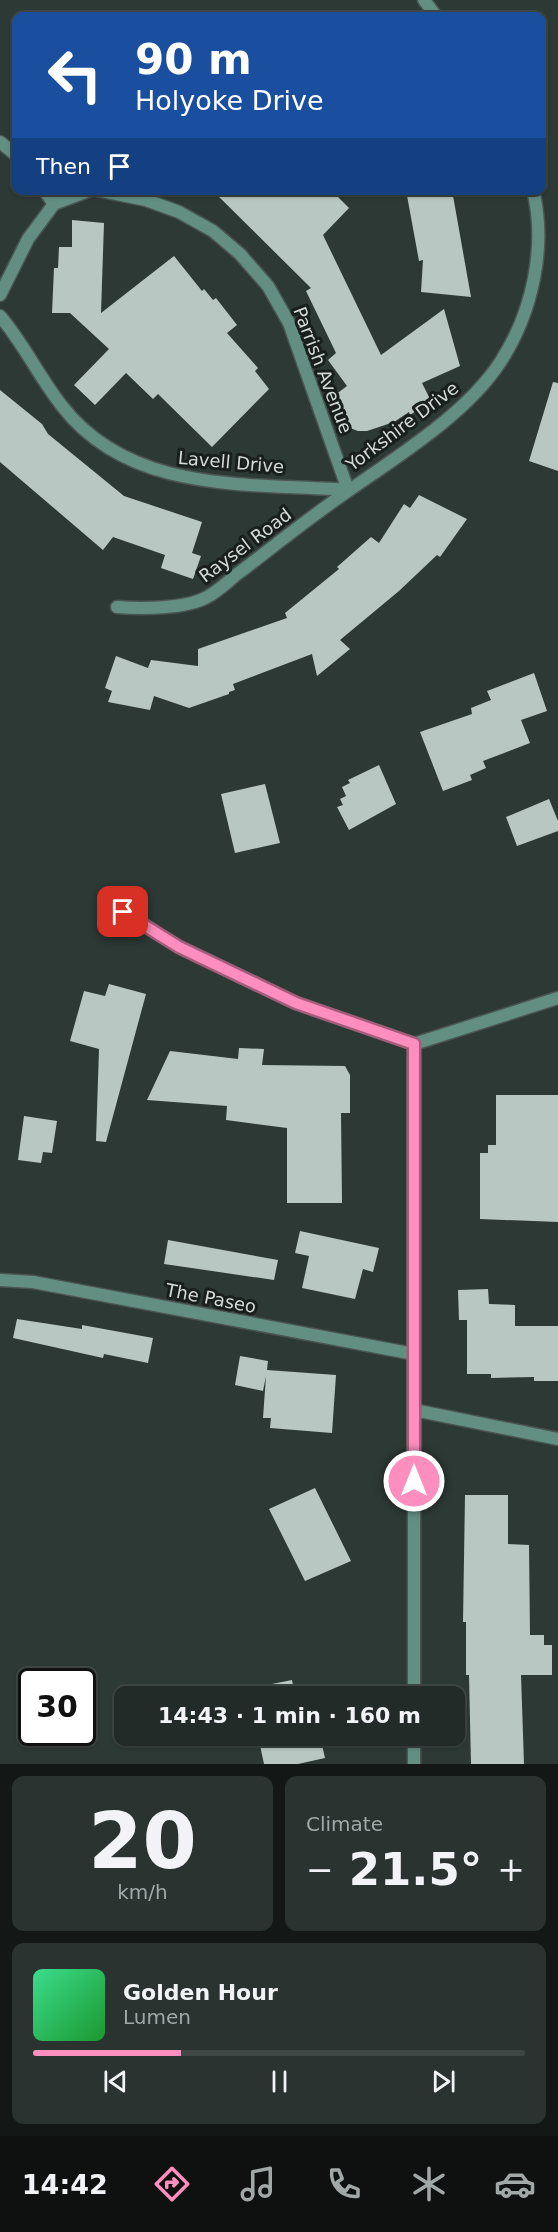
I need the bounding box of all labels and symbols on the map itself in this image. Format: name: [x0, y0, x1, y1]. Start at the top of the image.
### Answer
street label: Parrish Avenue: [289, 304, 357, 436]
street label: Yorkshire Drive: [341, 377, 462, 476]
street label: Lavell Drive: [177, 447, 285, 477]
street label: Raysel Road: [195, 503, 295, 587]
pin: [97, 886, 148, 937]
street label: The Paseo: [163, 1279, 258, 1317]
position arrow: [382, 1449, 446, 1513]
speed limit sign: 30: [18, 1668, 96, 1746]

